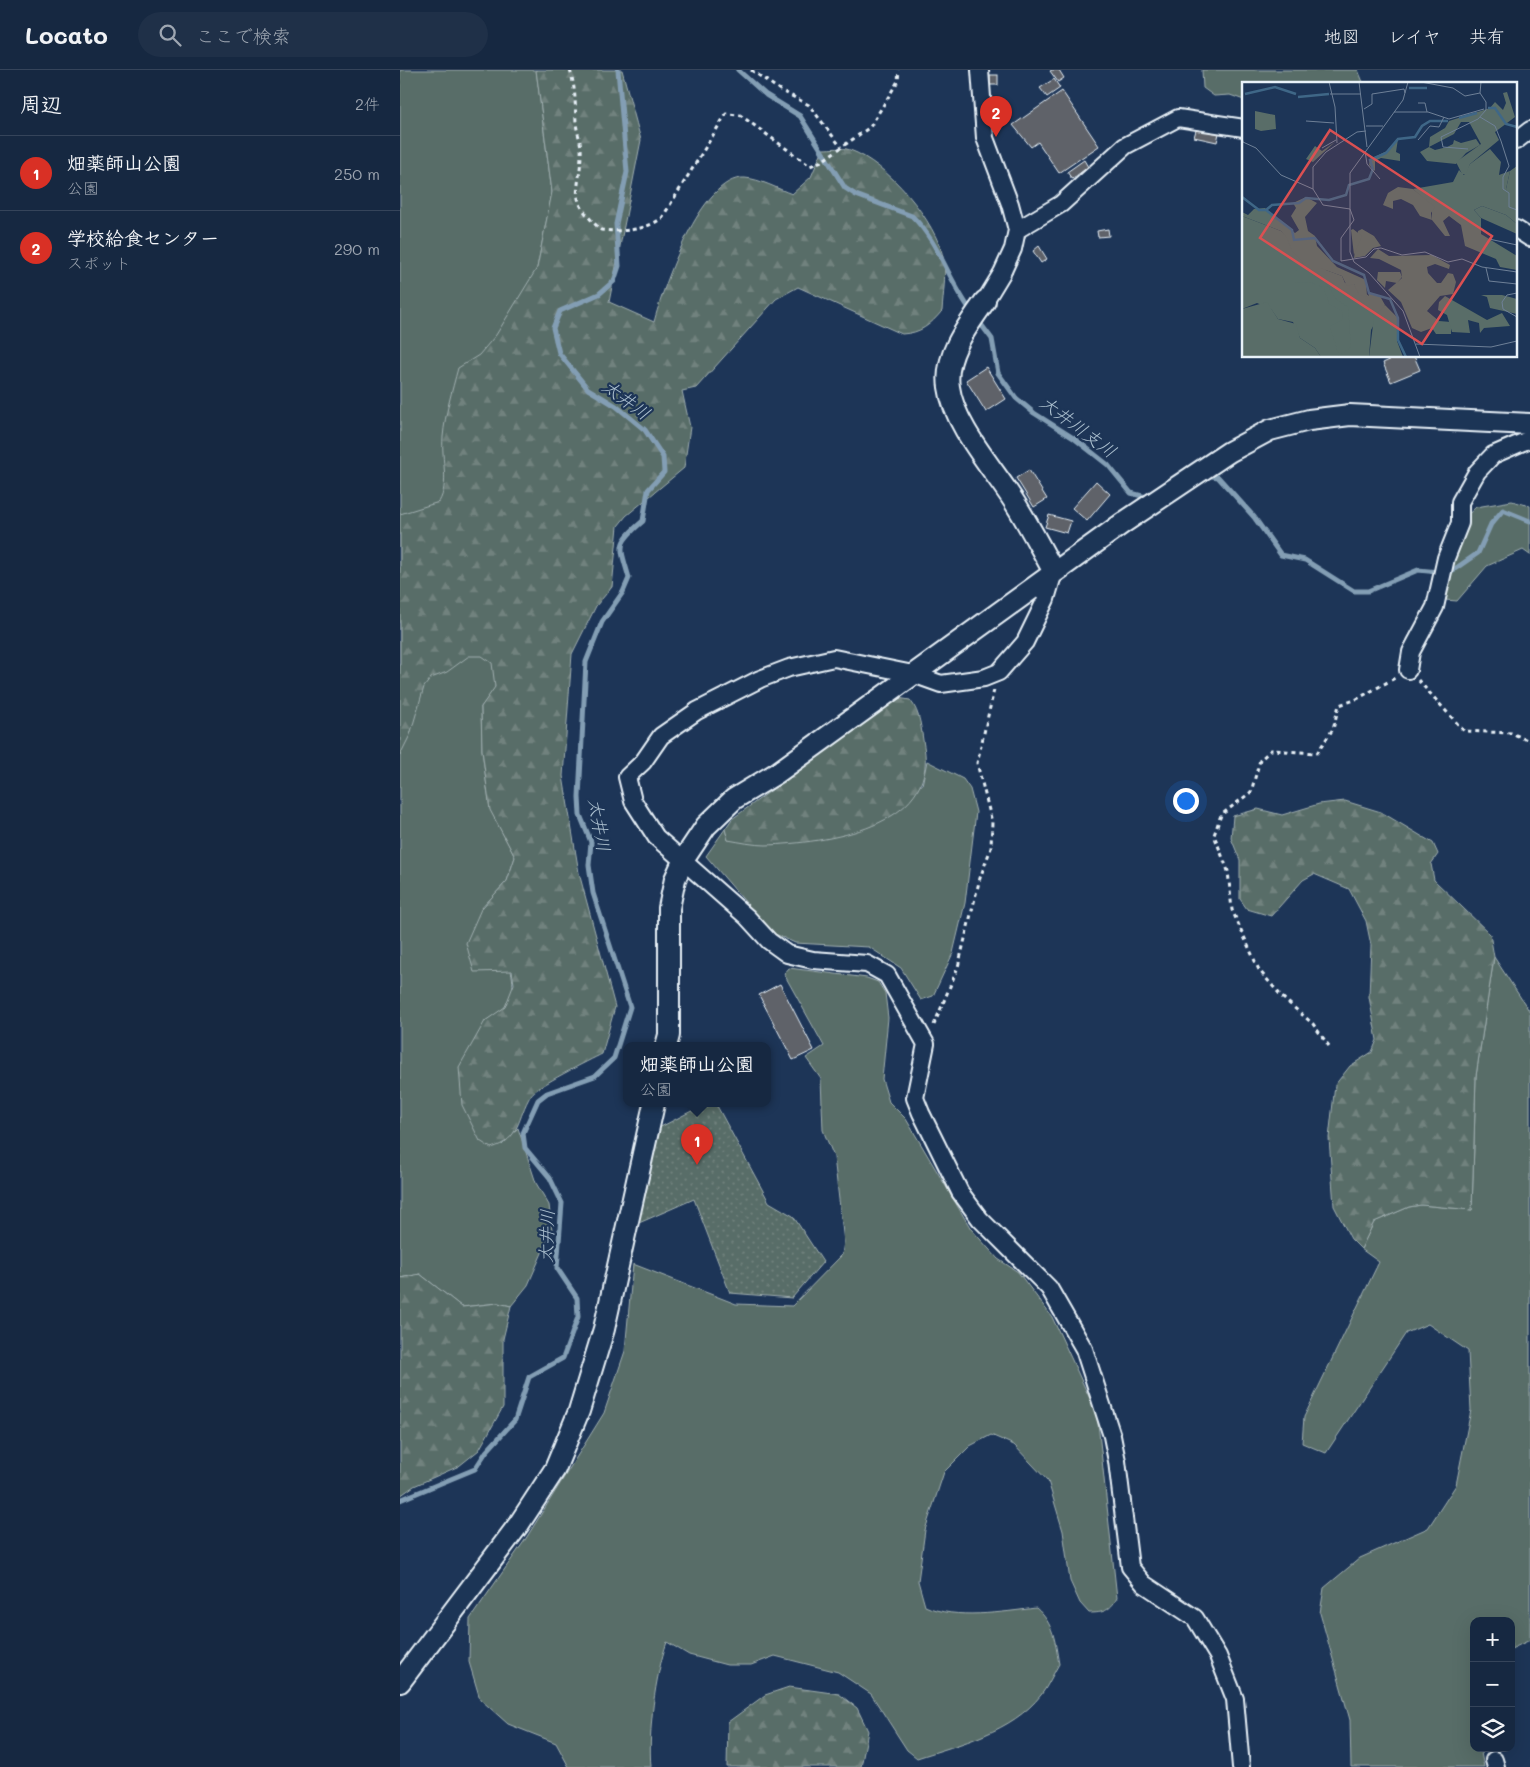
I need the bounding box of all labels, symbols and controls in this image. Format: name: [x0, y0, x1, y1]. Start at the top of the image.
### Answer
search box: [138, 12, 488, 57]
text: Locato: [25, 19, 108, 50]
icon: search: [156, 21, 184, 49]
text: ここで検索: [196, 23, 291, 48]
text: 地図: [1324, 24, 1360, 48]
text: レイヤ: [1388, 24, 1441, 48]
text: 共有: [1469, 24, 1505, 48]
inset map: [1242, 82, 1518, 358]
text: 周辺: [20, 90, 62, 117]
text: 2件: [355, 93, 380, 114]
pin: 2: [980, 96, 1012, 137]
text: 畑薬師山公園: [67, 150, 181, 175]
text: 1: [32, 163, 40, 184]
text: 250 m: [334, 163, 380, 184]
text: 公園: [67, 177, 99, 198]
text: 学校給食センター: [67, 225, 219, 250]
text: 2: [32, 238, 40, 259]
text: 290 m: [334, 238, 380, 259]
text: スポット: [67, 252, 131, 273]
water label: 太井川: [598, 374, 655, 425]
water label: 大井川支川: [1035, 390, 1122, 463]
your location: [1173, 788, 1199, 814]
water label: 太井川: [583, 796, 616, 853]
popup: [623, 1042, 771, 1107]
text: 畑薬師山公園: [640, 1051, 754, 1076]
text: 公園: [640, 1078, 672, 1099]
pin: 1: [681, 1124, 713, 1165]
water label: 太井川: [533, 1209, 559, 1263]
map controls: [1470, 1617, 1515, 1752]
button: +: [1470, 1617, 1515, 1662]
button: −: [1470, 1662, 1515, 1707]
button: layers: [1470, 1707, 1515, 1752]

